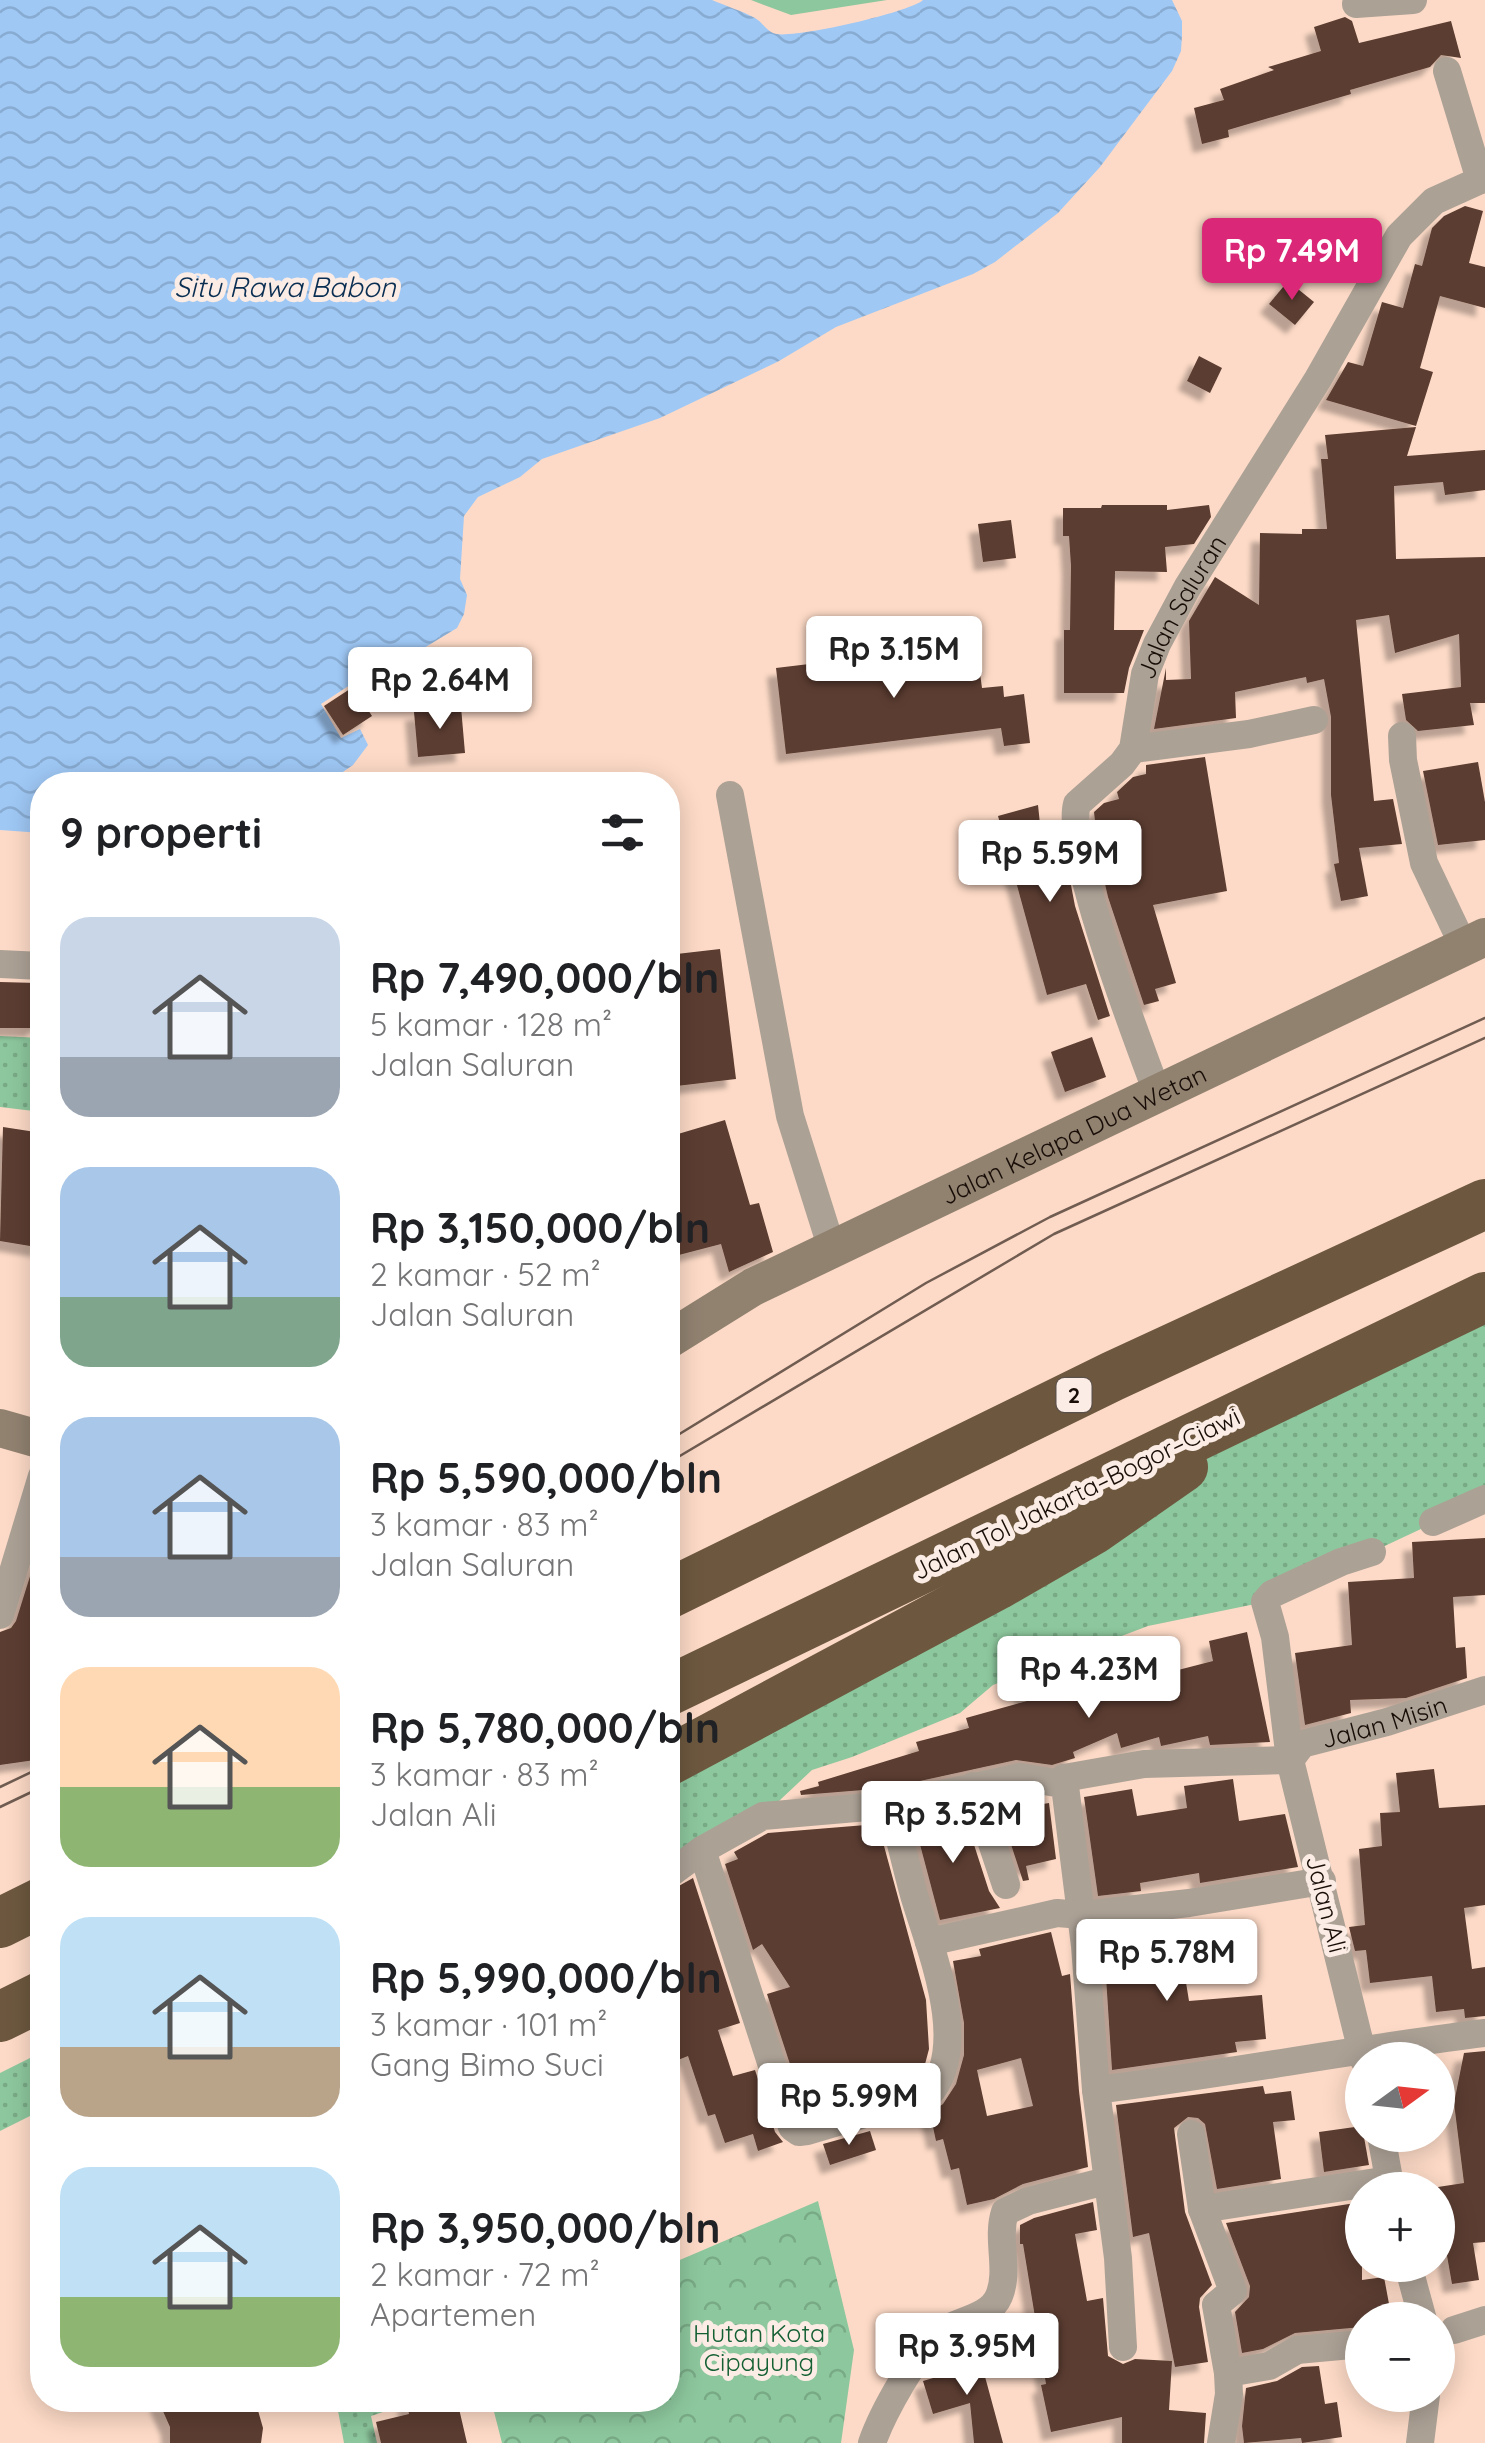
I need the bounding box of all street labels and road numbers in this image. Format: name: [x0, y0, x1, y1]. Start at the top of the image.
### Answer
street label: Jalan Saluran: [1129, 529, 1232, 683]
street label: Jalan Kelapa Dua Wetan: [935, 1057, 1211, 1211]
road number: 2: [1056, 1378, 1092, 1412]
street label: Jalan Tol Jakarta–Bogor–Ciawi: [907, 1400, 1245, 1586]
street label: Jalan Misin: [1318, 1688, 1451, 1754]
street label: Jalan Ali: [1300, 1852, 1354, 1956]

